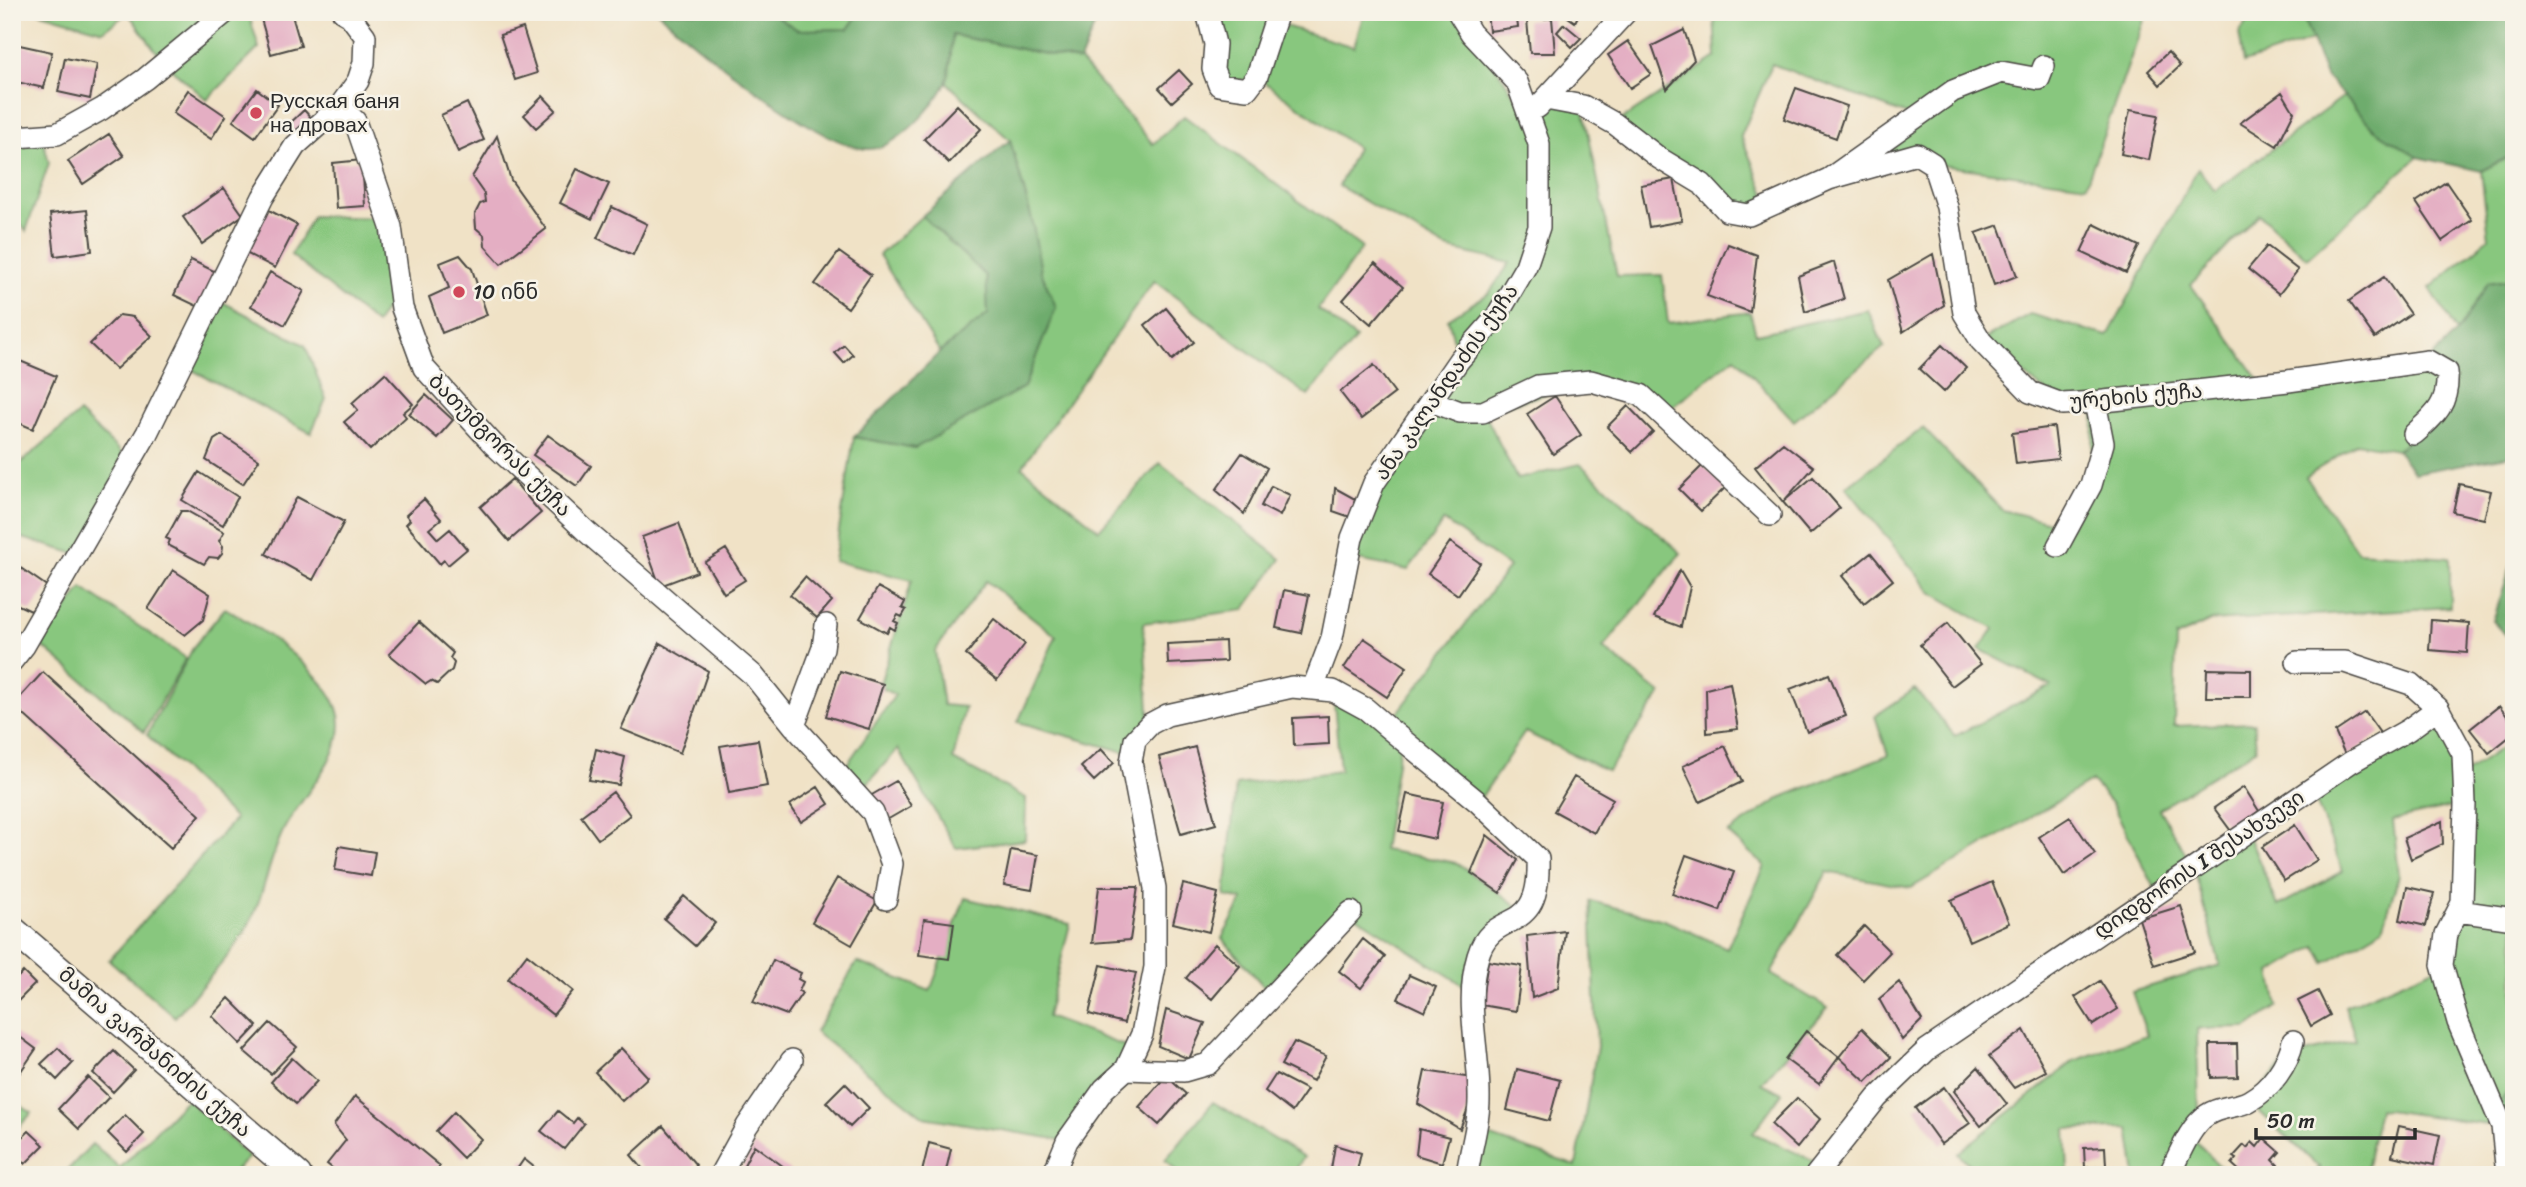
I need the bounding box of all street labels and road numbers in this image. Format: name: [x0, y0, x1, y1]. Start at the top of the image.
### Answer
street label: ანა კალანდაძის ქუჩა: [1363, 275, 1529, 489]
street label: ბათუმგორას ქუჩა: [419, 364, 581, 526]
street label: ურეხის ქუჩა: [2068, 371, 2204, 421]
street label: დიდგორის I შესახვევი: [2085, 779, 2313, 949]
street label: მამია ვარშანიძის ქუჩა: [49, 957, 261, 1147]

